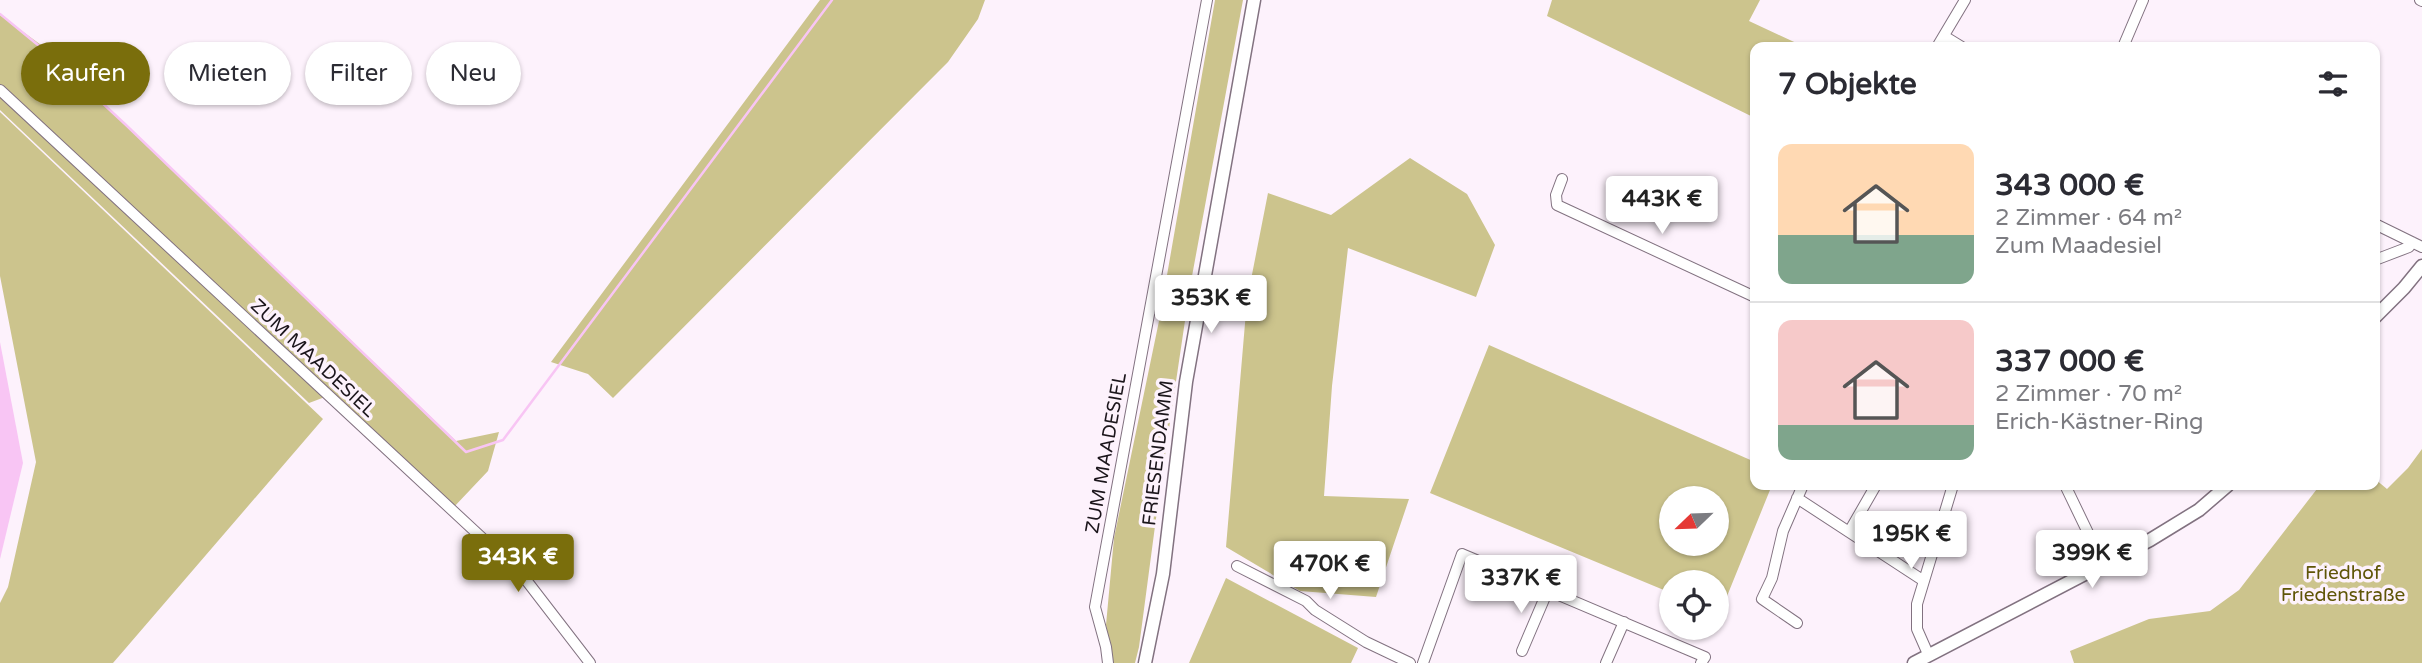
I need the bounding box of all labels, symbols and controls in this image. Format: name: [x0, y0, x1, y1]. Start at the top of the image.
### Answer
chip: Kaufen: [21, 42, 150, 105]
chip: Mieten: [164, 42, 291, 105]
chip: Filter: [305, 42, 412, 105]
chip: Neu: [426, 42, 521, 105]
icon: filters: [2314, 65, 2352, 103]
text: 7 Objekte: [1778, 66, 1917, 103]
text: 343 000 €: [1995, 167, 2144, 204]
icon: home: [1834, 172, 1918, 256]
pin: 443K €: [1605, 176, 1719, 236]
text: 443K €: [1622, 185, 1702, 213]
text: 2 Zimmer · 64 m²: [1995, 204, 2182, 232]
text: Zum Maadesiel: [1995, 232, 2162, 260]
pin: 353K €: [1154, 276, 1268, 335]
text: 353K €: [1171, 284, 1251, 312]
street label: ZUM MAADESIEL: [246, 294, 380, 422]
text: 337 000 €: [1995, 343, 2144, 380]
icon: home: [1834, 348, 1918, 432]
street label: ZUM MAADESIEL: [1081, 371, 1131, 535]
street label: FRIESENDAMM: [1138, 379, 1178, 527]
text: 2 Zimmer · 70 m²: [1995, 380, 2182, 408]
text: Erich-Kästner-Ring: [1995, 408, 2204, 436]
north arrow: [1659, 486, 1729, 556]
map controls: [1659, 486, 1729, 640]
pin: 195K €: [1854, 512, 1968, 571]
text: 195K €: [1871, 520, 1951, 548]
pin: 399K €: [2035, 530, 2149, 590]
pin: 343K €: [461, 534, 575, 594]
text: 399K €: [2052, 539, 2132, 567]
pin: 470K €: [1273, 542, 1387, 601]
text: 343K €: [478, 543, 558, 571]
text: 470K €: [1290, 550, 1370, 578]
pin: 337K €: [1464, 556, 1578, 615]
park label: Friedhof Friedenstraße: [2281, 562, 2405, 606]
text: 337K €: [1481, 564, 1561, 592]
button: locate: [1659, 570, 1729, 640]

